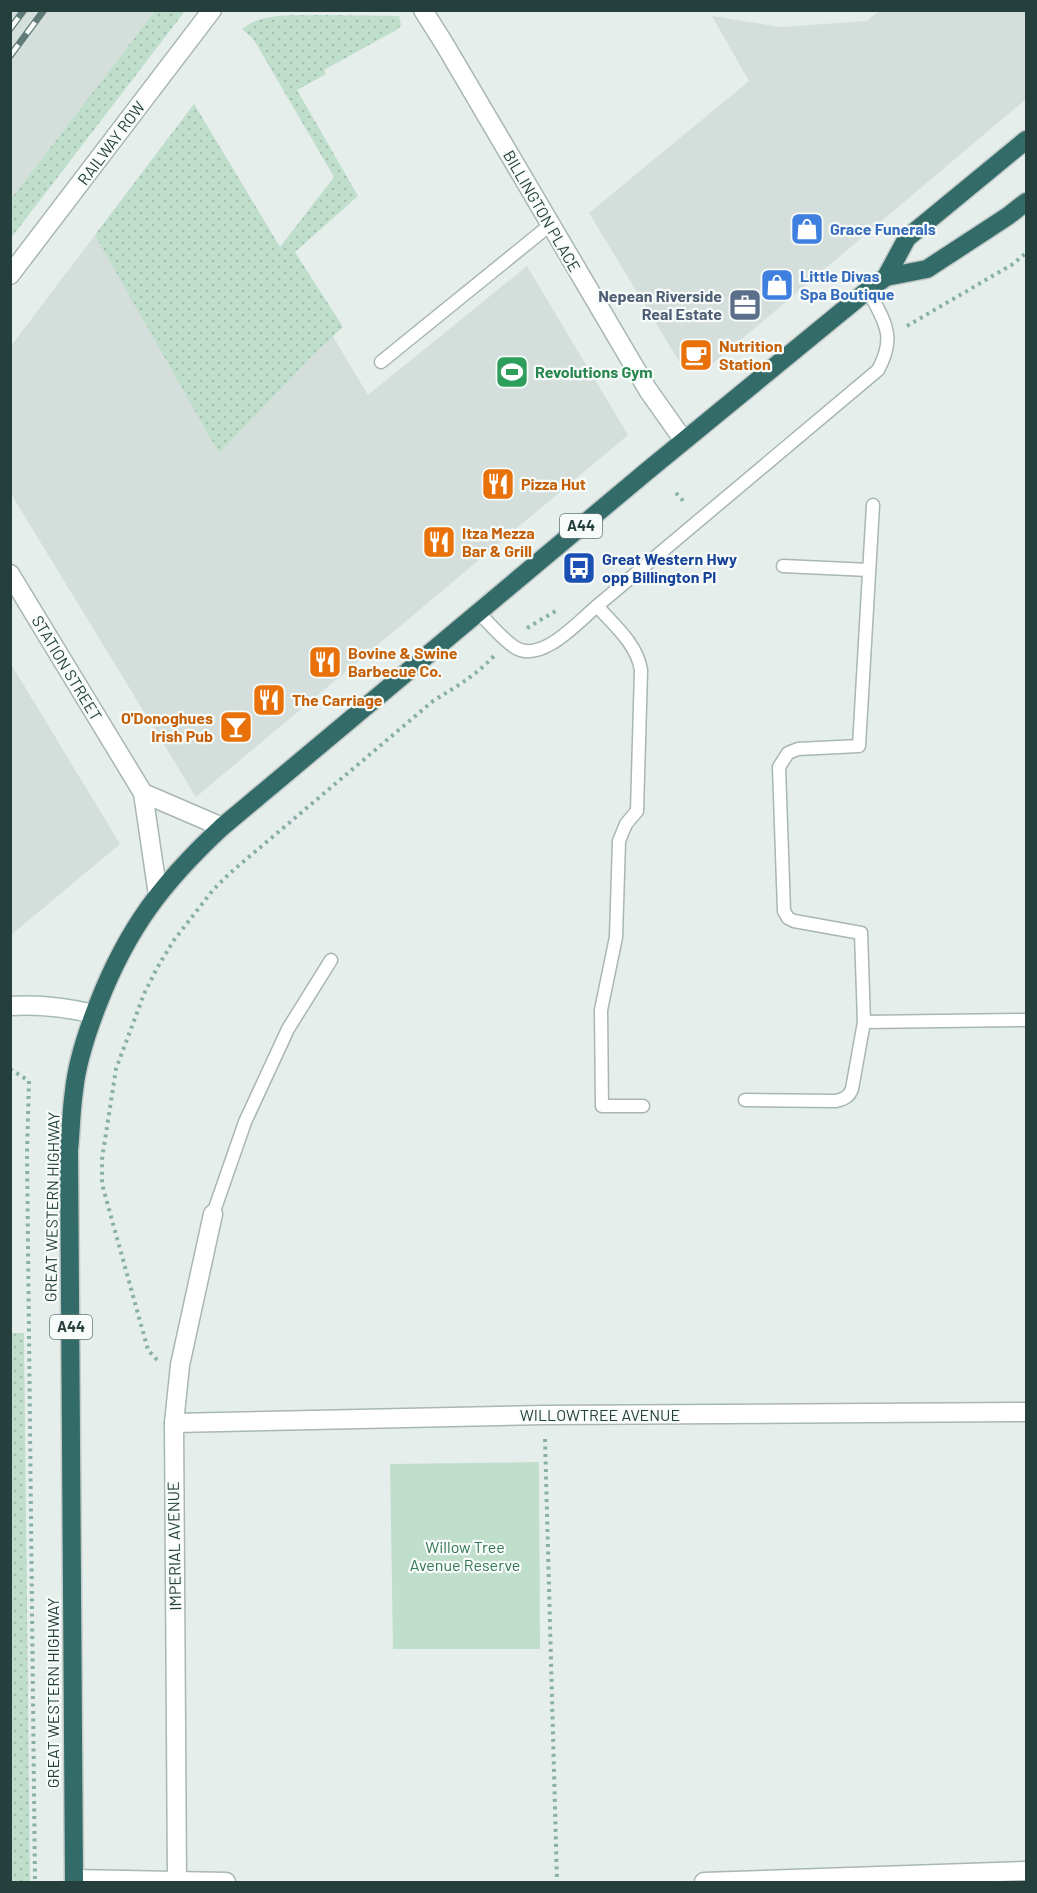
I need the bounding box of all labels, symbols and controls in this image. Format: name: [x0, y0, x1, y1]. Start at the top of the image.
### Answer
street label: RAILWAY ROW: [73, 97, 148, 188]
street label: BILLINGTON PLACE: [500, 146, 585, 275]
shop icon: Grace Funerals: [789, 211, 825, 247]
place label: Grace Funerals: [830, 219, 936, 238]
place label: Little Divas Spa Boutique: [800, 266, 895, 303]
shop icon: Little Divas Spa Boutique: [759, 267, 795, 303]
place label: Nepean Riverside Real Estate: [598, 286, 722, 323]
office icon: Nepean Riverside Real Estate: [727, 287, 763, 323]
place label: Nutrition Station: [719, 336, 782, 373]
cafe icon: Nutrition Station: [678, 337, 714, 373]
sports icon: Revolutions Gym: [494, 354, 530, 390]
place label: Revolutions Gym: [535, 362, 653, 381]
restaurant icon: Pizza Hut: [480, 466, 516, 502]
place label: Pizza Hut: [521, 474, 586, 493]
road number: A44: [560, 514, 602, 538]
place label: Itza Mezza Bar & Grill: [462, 523, 535, 560]
restaurant icon: Itza Mezza Bar & Grill: [421, 524, 457, 560]
place label: Great Western Hwy opp Billington Pl: [602, 549, 737, 586]
bus stop icon: Great Western Hwy opp Billington Pl: [561, 550, 597, 586]
street label: STATION STREET: [29, 612, 106, 724]
place label: Bovine & Swine Barbecue Co.: [348, 643, 458, 680]
restaurant icon: Bovine & Swine Barbecue Co.: [307, 644, 343, 680]
restaurant icon: The Carriage: [251, 682, 287, 718]
place label: The Carriage: [292, 690, 383, 709]
place label: O'Donoghues Irish Pub: [121, 708, 213, 745]
bar icon: O'Donoghues Irish Pub: [218, 709, 254, 745]
street label: GREAT WESTERN HIGHWAY: [40, 1112, 63, 1302]
road number: A44: [50, 1315, 92, 1339]
street label: WILLOWTREE AVENUE: [520, 1405, 680, 1424]
street label: IMPERIAL AVENUE: [163, 1481, 184, 1611]
park label: Willow Tree Avenue Reserve: [410, 1537, 520, 1574]
street label: GREAT WESTERN HIGHWAY: [43, 1598, 62, 1788]

